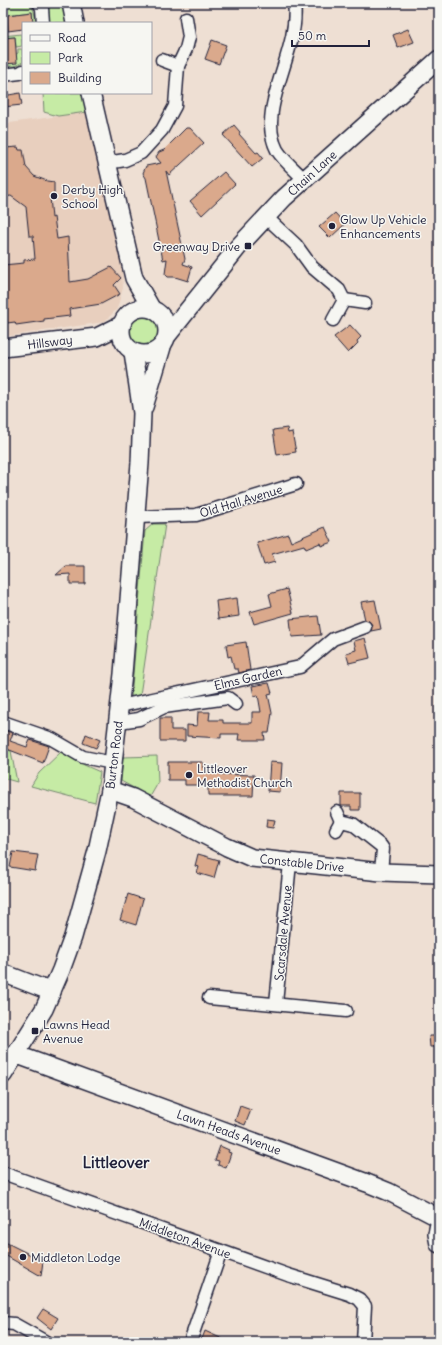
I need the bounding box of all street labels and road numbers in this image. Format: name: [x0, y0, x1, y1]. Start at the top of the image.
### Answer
street label: Chain Lane: [284, 147, 340, 199]
street label: Hillsway: [27, 332, 73, 352]
street label: Old Hall Avenue: [198, 481, 284, 521]
street label: Elms Garden: [213, 663, 283, 693]
street label: Burton Road: [102, 720, 126, 790]
street label: Constable Drive: [259, 851, 345, 875]
street label: Scarsdale Avenue: [271, 885, 295, 981]
street label: Lawn Heads Avenue: [175, 1106, 283, 1158]
street label: Middleton Avenue: [137, 1214, 233, 1262]

